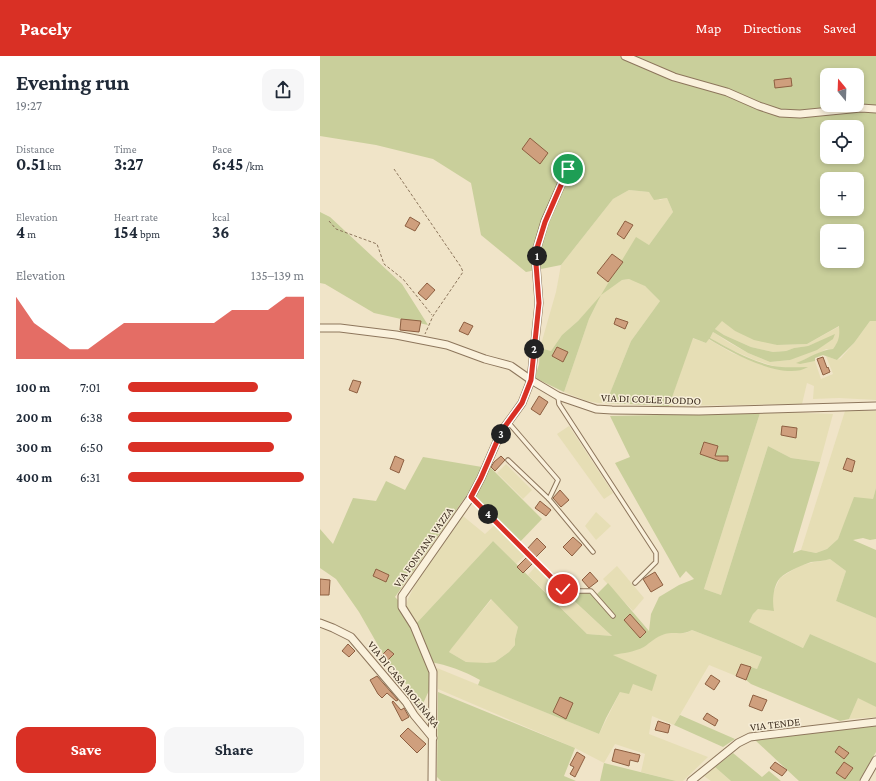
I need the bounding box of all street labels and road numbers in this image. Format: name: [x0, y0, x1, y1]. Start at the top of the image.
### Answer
street label: VIA DI COLLE DODDO: [601, 391, 701, 407]
street label: VIA FONTANA VAZZA: [391, 504, 456, 589]
street label: VIA DI CASA MOLINARA: [366, 638, 443, 730]
street label: VIA TENDE: [749, 715, 801, 733]

